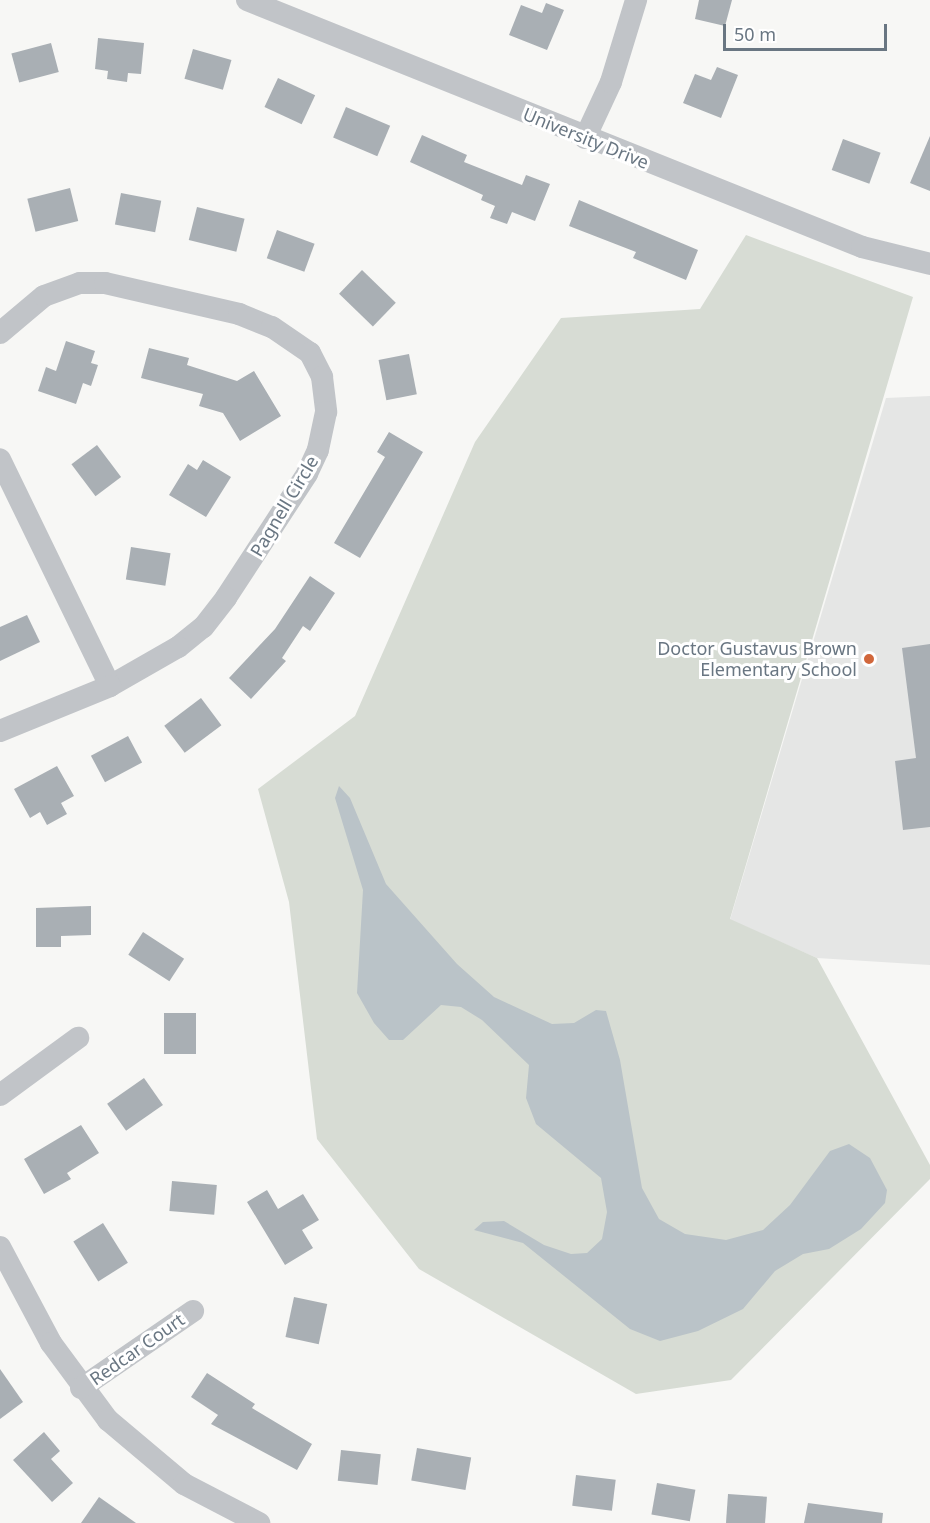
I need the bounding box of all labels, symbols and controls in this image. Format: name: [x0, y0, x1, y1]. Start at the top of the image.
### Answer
scale bar: [726, 12, 890, 50]
text: 50 m: [734, 22, 776, 46]
street label: University Drive: [520, 103, 652, 173]
street label: Pagnell Circle: [245, 452, 323, 560]
place label: Doctor Gustavus Brown Elementary School: [657, 638, 857, 680]
marker: Doctor Gustavus Brown Elementary School: [862, 652, 876, 666]
street label: Redcar Court: [86, 1308, 188, 1390]

